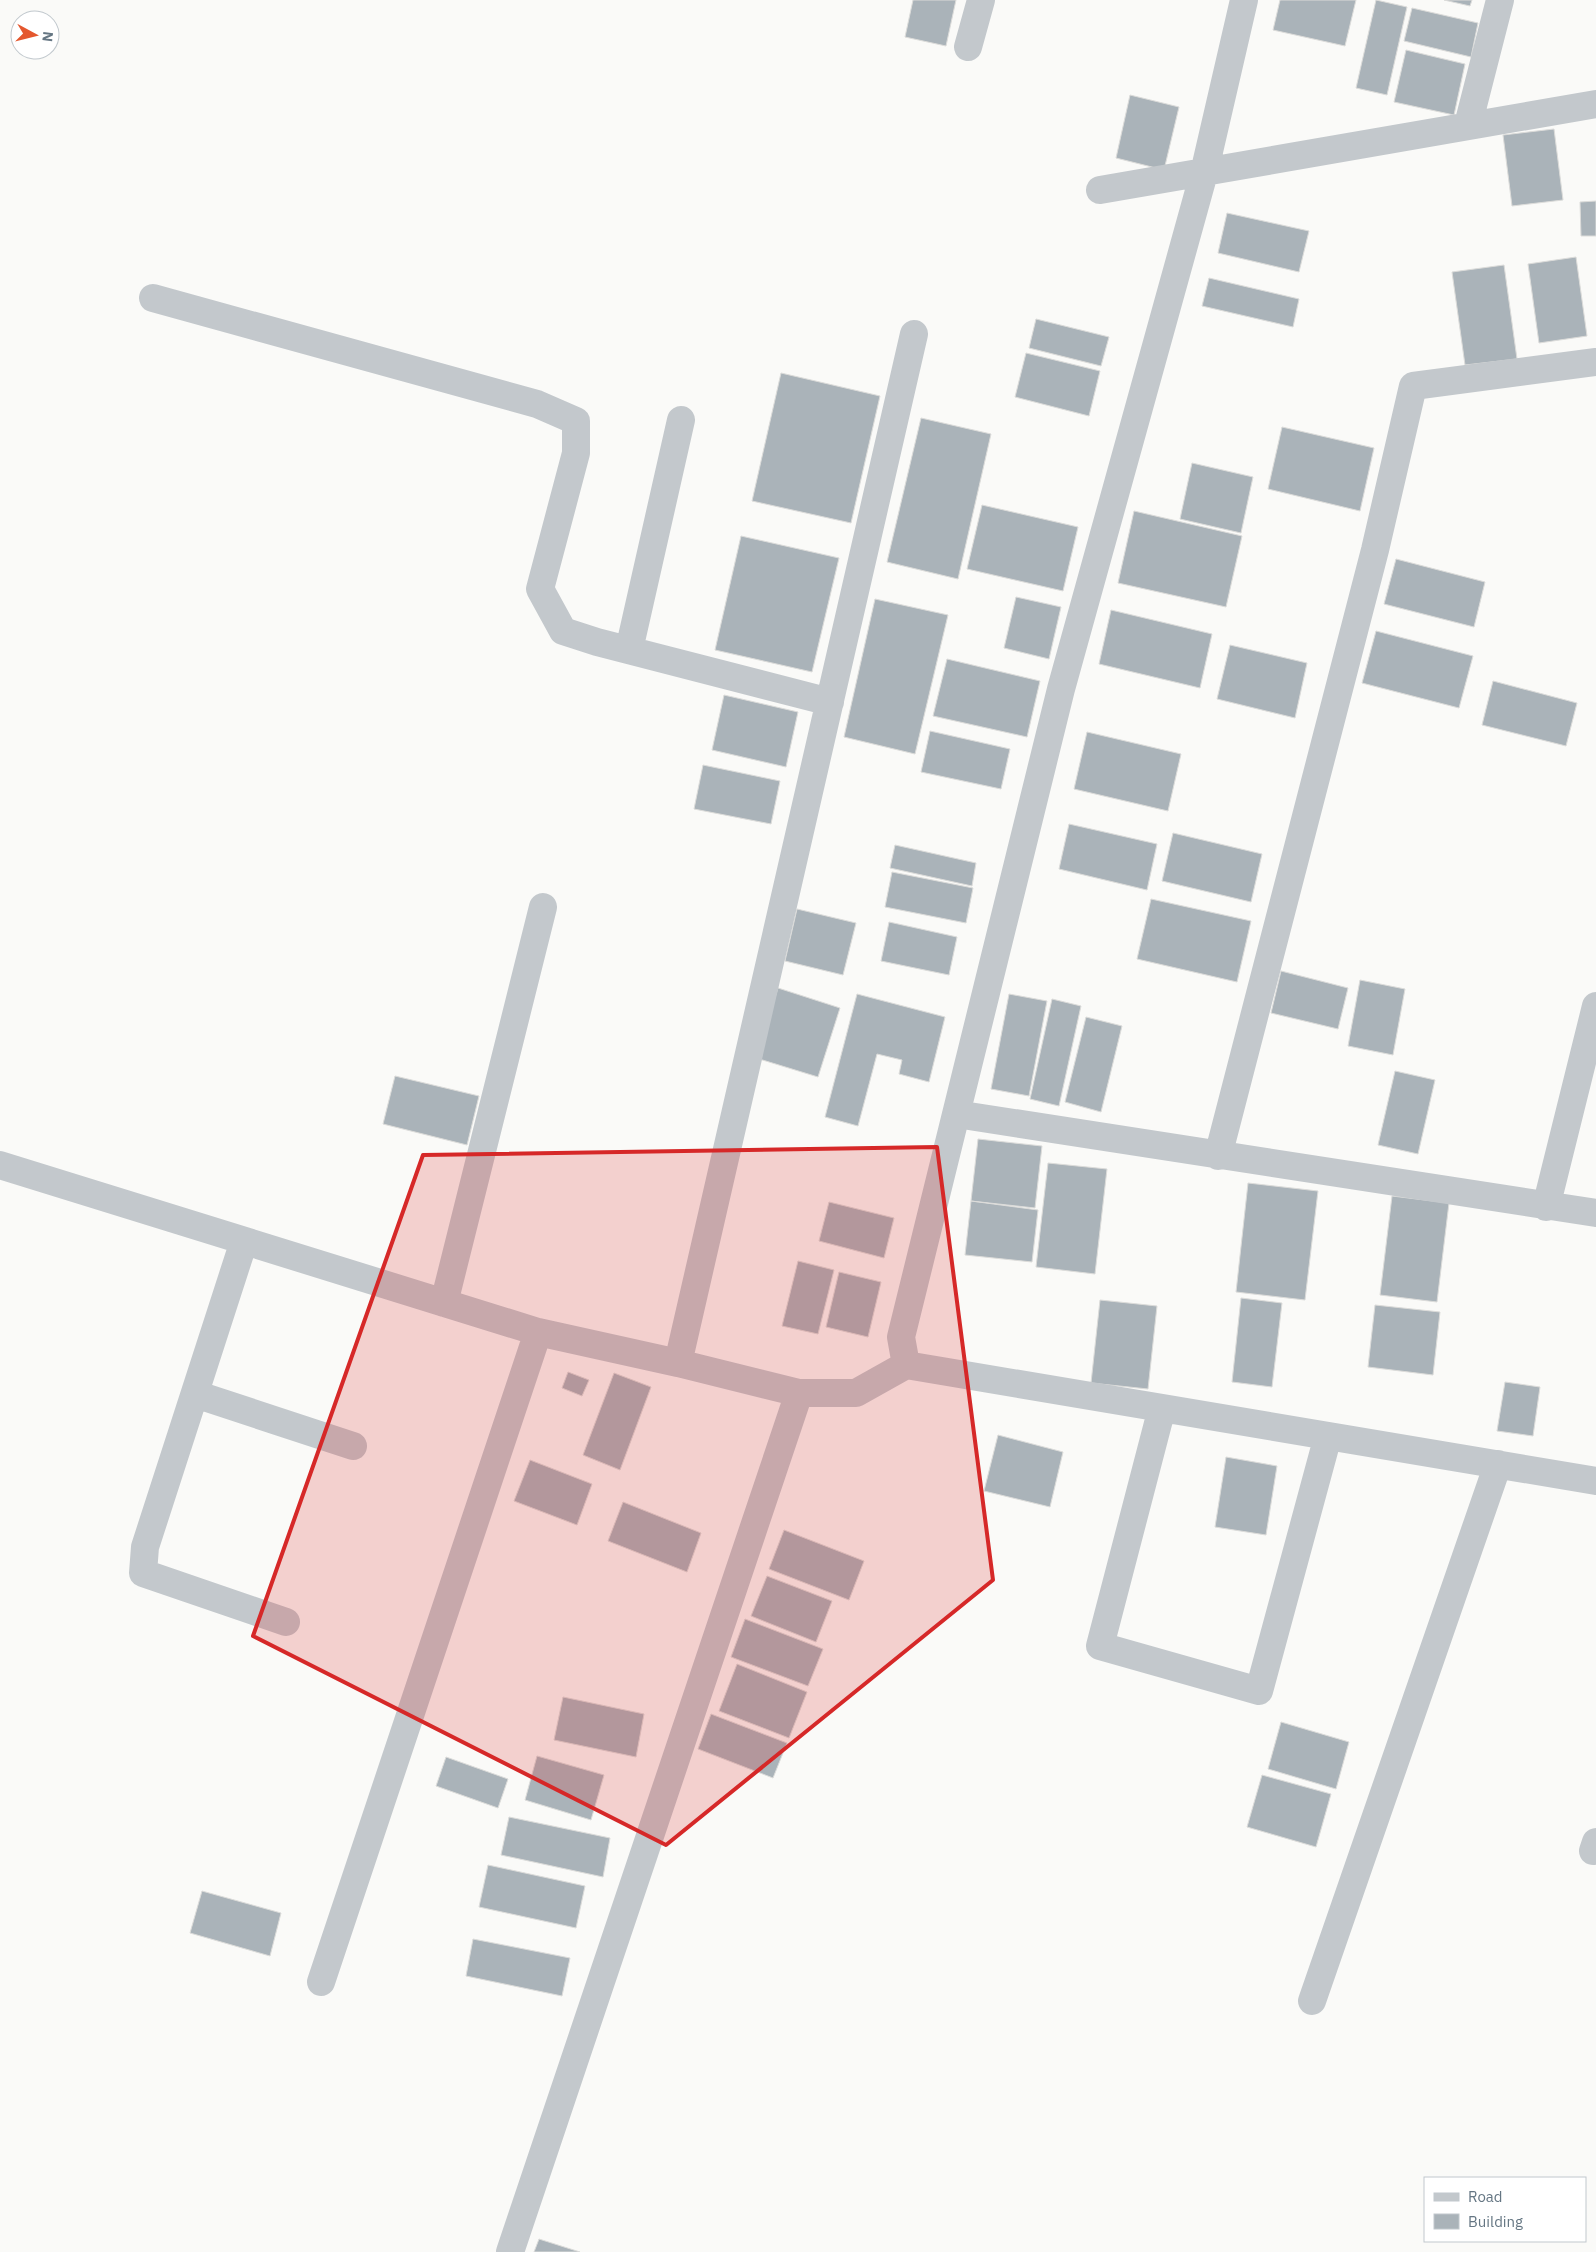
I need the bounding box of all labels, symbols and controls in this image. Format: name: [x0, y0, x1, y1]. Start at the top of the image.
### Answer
north arrow: [10, 10, 60, 60]
text: N: [38, 30, 57, 43]
legend: [1424, 2177, 1586, 2242]
text: Road: [1468, 2187, 1503, 2206]
text: Building: [1468, 2212, 1523, 2231]

